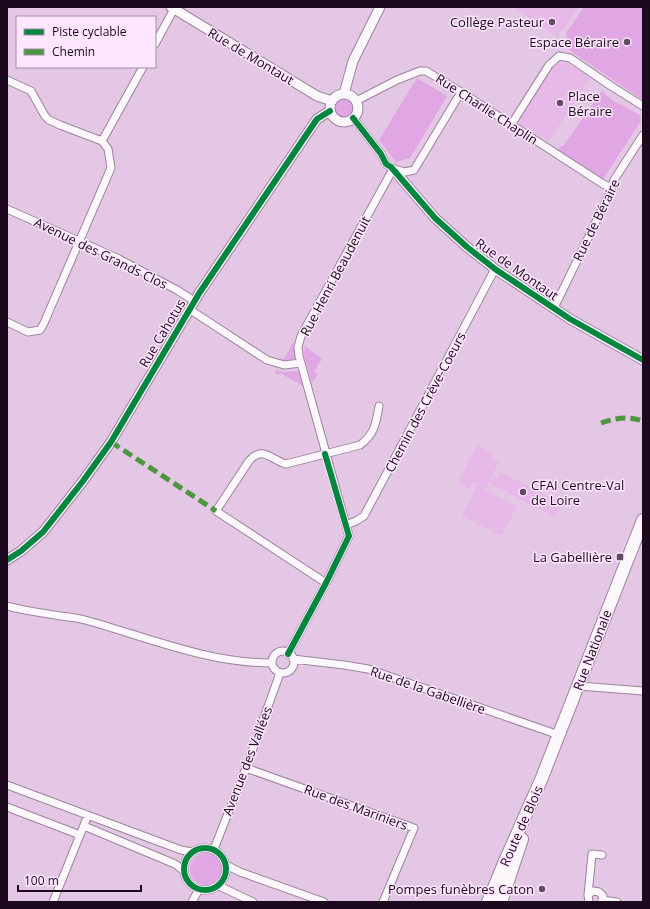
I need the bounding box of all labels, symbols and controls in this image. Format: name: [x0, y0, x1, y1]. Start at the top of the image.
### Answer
place label: Collège Pasteur: [450, 13, 545, 31]
legend: [16, 16, 156, 68]
marker: Collège Pasteur: [547, 17, 557, 27]
text: Piste cyclable: [52, 23, 127, 40]
street label: Rue de Montaut: [205, 23, 298, 89]
place label: Espace Béraire: [529, 33, 619, 51]
marker: Espace Béraire: [622, 37, 632, 47]
text: Chemin: [52, 43, 95, 60]
street label: Rue Charlie Chaplin: [432, 69, 542, 149]
place label: Place Béraire: [568, 87, 612, 120]
marker: Place Béraire: [555, 98, 565, 108]
street label: Rue de Béraire: [568, 176, 624, 264]
street label: Avenue des Grands Clos: [31, 213, 171, 293]
street label: Rue Henri Beaudenuit: [296, 213, 374, 339]
street label: Rue de Montaut: [472, 234, 562, 304]
street label: Rue Cahotus: [135, 295, 189, 371]
street label: Chemin des Crève-Coeurs: [380, 329, 470, 475]
place label: CFAI Centre-Val de Loire: [531, 476, 624, 509]
marker: CFAI Centre-Val de Loire: [518, 487, 528, 497]
place label: La Gabellière: [533, 548, 612, 566]
marker: La Gabellière: [615, 552, 625, 562]
street label: Rue Nationale: [568, 607, 616, 693]
street label: Rue de la Gabellière: [368, 662, 488, 718]
street label: Avenue des Vallées: [218, 704, 276, 818]
street label: Rue des Mariniers: [302, 780, 410, 834]
street label: Route de Blois: [495, 783, 547, 869]
scale bar: [18, 867, 141, 893]
text: 100 m: [24, 872, 59, 889]
place label: Pompes funèbres Caton: [388, 880, 534, 898]
marker: Pompes funèbres Caton: [537, 884, 547, 894]

